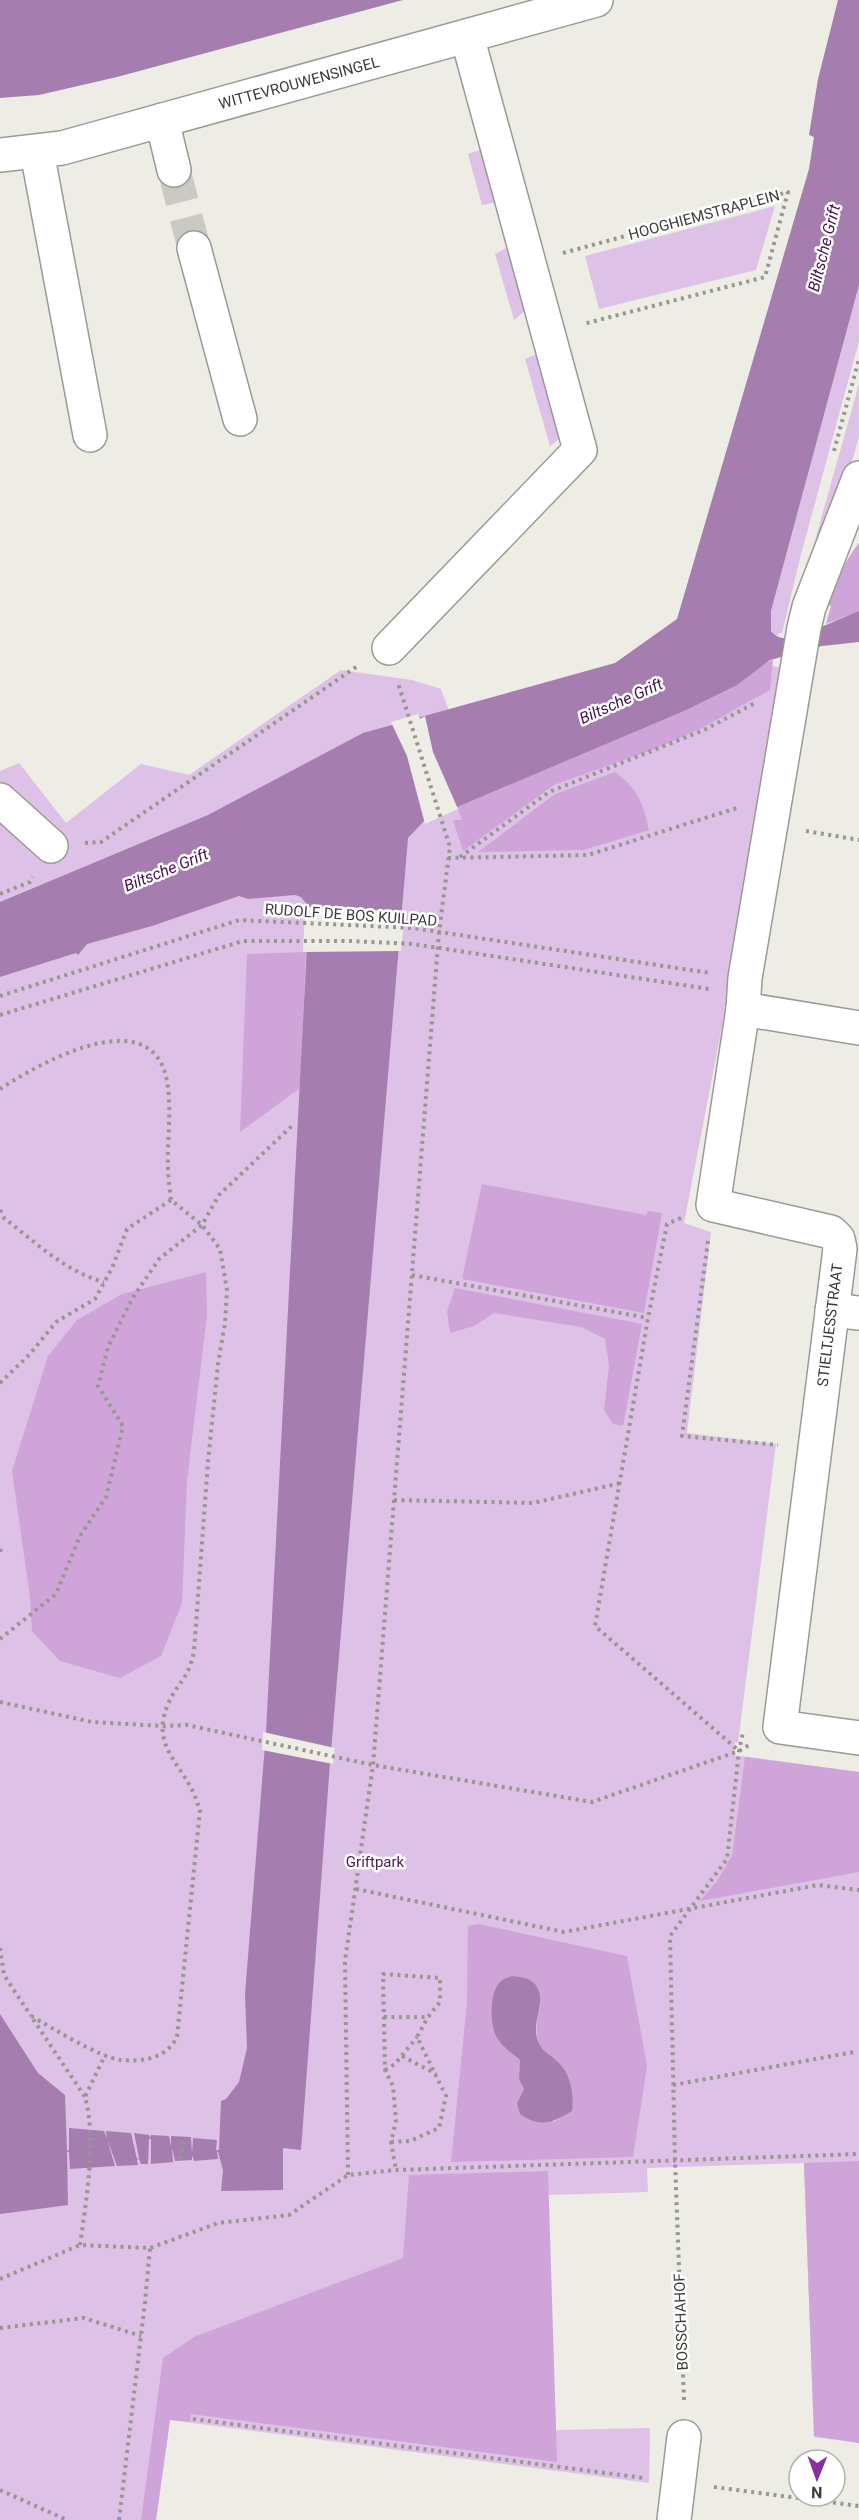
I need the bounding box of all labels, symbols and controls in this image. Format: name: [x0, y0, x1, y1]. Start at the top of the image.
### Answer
street label: WITTEVROUWENSINGEL: [217, 53, 381, 113]
street label: HOOGHIEMSTRAPLEIN: [626, 186, 782, 244]
water label: Biltsche Grift: [804, 202, 844, 294]
water label: Biltsche Grift: [576, 674, 666, 728]
water label: Biltsche Grift: [121, 844, 212, 896]
street label: RUDOLF DE BOS KUILPAD: [264, 900, 438, 930]
street label: STIELTJESSTRAAT: [814, 1262, 847, 1388]
park label: Griftpark: [346, 1853, 405, 1871]
street label: BOSSCHAHOF: [670, 2273, 692, 2371]
north arrow: [787, 2448, 847, 2508]
text: N: [811, 2483, 823, 2502]

